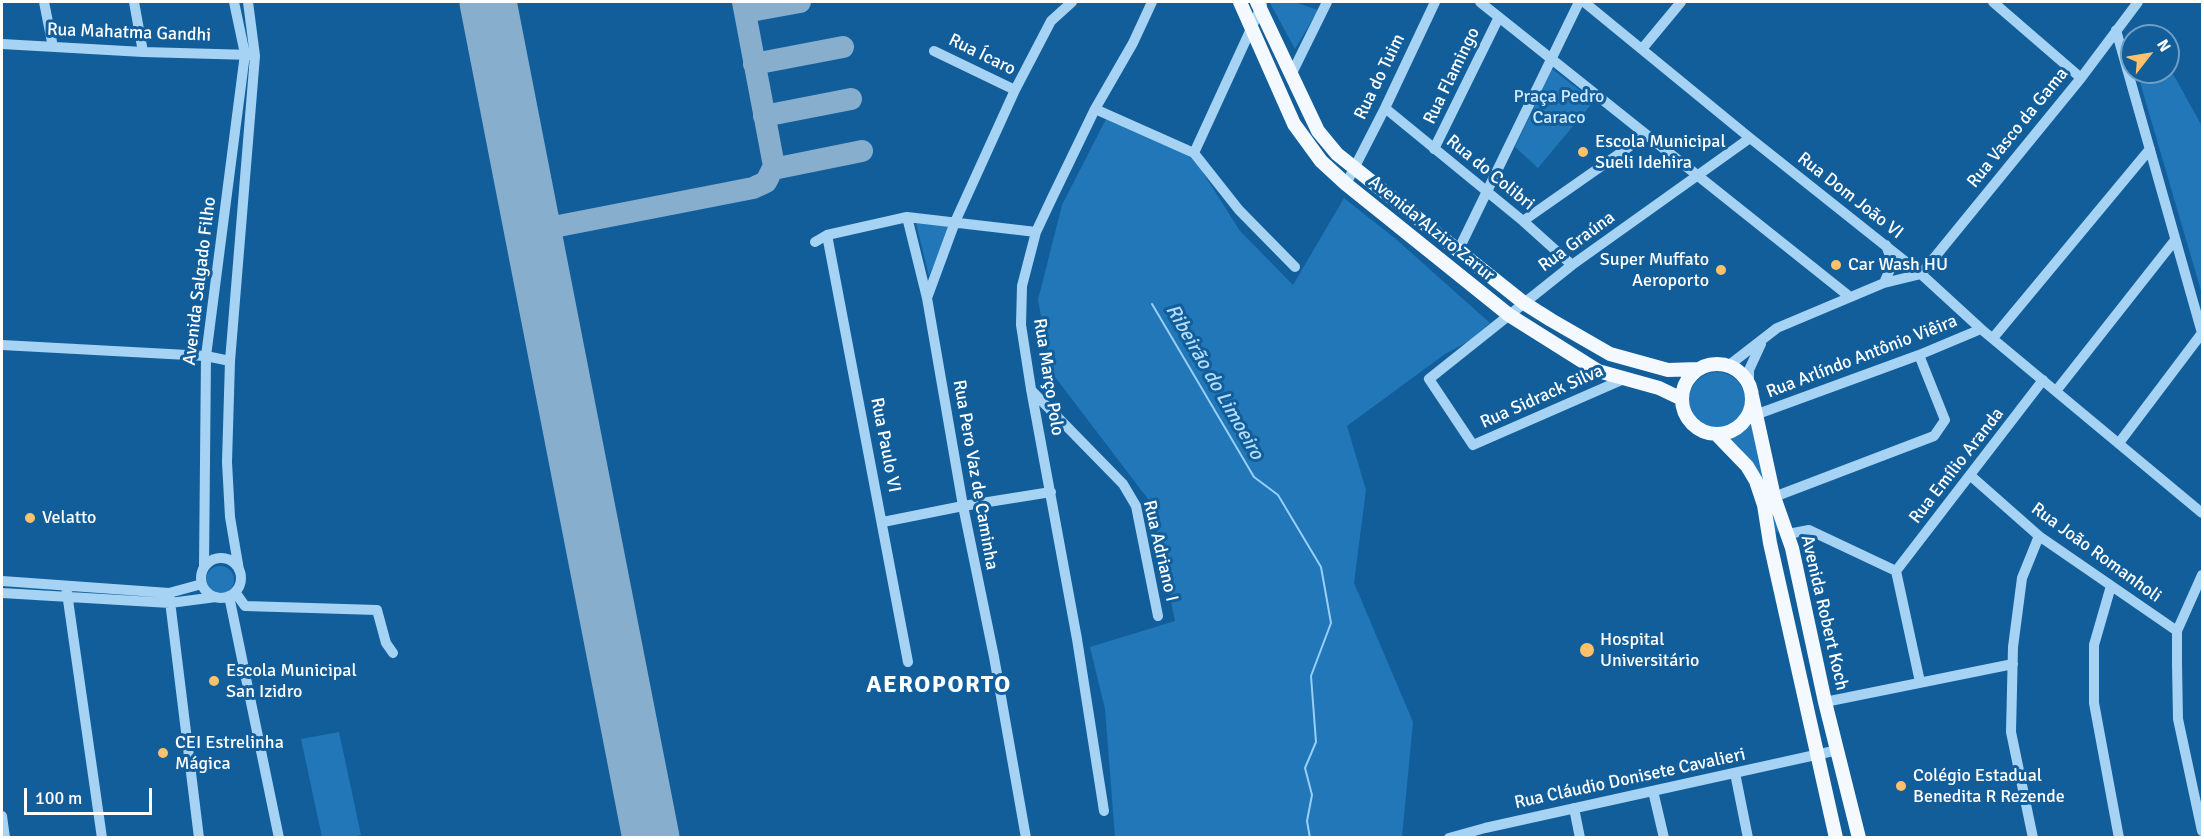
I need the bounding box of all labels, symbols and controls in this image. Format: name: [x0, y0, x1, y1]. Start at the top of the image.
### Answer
street label: Rua Mahatma Gandhi: [47, 19, 211, 47]
street label: Rua Flamingo: [1419, 24, 1485, 128]
north arrow: [2120, 24, 2180, 84]
street label: Rua Ícaro: [945, 30, 1019, 80]
street label: Rua do Tuim: [1350, 31, 1410, 123]
text: N: [2152, 36, 2175, 56]
street label: Rua Vasco da Gama: [1963, 64, 2073, 192]
park label: Praça Pedro Caraco: [1514, 86, 1604, 128]
street label: Rua do Colibri: [1441, 131, 1539, 215]
place label: Escola Municipal Sueli Idehira: [1595, 131, 1726, 174]
marker: Escola Municipal Sueli Idehira: [1576, 145, 1590, 159]
street label: Rua Dom João VI: [1793, 148, 1907, 244]
street label: Avenida Alziro Zarur: [1364, 172, 1498, 286]
street label: Avenida Salgado Filho: [179, 196, 221, 366]
street label: Rua Graúna: [1535, 207, 1619, 277]
place label: Super Muffato Aeroporto: [1600, 249, 1709, 292]
place label: Car Wash HU: [1848, 254, 1948, 276]
marker: Car Wash HU: [1829, 258, 1843, 272]
marker: Super Muffato Aeroporto: [1714, 263, 1728, 277]
water label: Ribeirão do Limoeiro: [1160, 300, 1268, 464]
street label: Rua Arlíndo Antônio Viêira: [1763, 311, 1961, 403]
street label: Rua Março Polo: [1028, 317, 1068, 437]
street label: Rua Sidrack Silva: [1477, 360, 1607, 434]
street label: Rua Pero Vaz de Caminha: [948, 378, 1002, 572]
street label: Rua Paulo VI: [865, 396, 905, 494]
street label: Rua Emílio Aranda: [1905, 404, 2009, 528]
street label: Rua Adriano I: [1138, 498, 1182, 604]
street label: Rua João Romanholi: [2027, 499, 2165, 607]
place label: Velatto: [42, 507, 96, 529]
marker: Velatto: [23, 511, 37, 525]
street label: Avenida Robert Koch: [1796, 533, 1852, 693]
place label: Hospital Universitário: [1600, 629, 1699, 672]
marker: Hospital Universitário: [1578, 641, 1596, 659]
place label: Escola Municipal San Izidro: [226, 660, 357, 702]
district label: AEROPORTO: [866, 672, 1012, 700]
marker: Escola Municipal San Izidro: [207, 674, 221, 688]
place label: CEI Estrelinha Mágica: [175, 732, 284, 774]
street label: Rua Cláudio Donisete Cavalieri: [1512, 744, 1748, 814]
marker: CEI Estrelinha Mágica: [156, 746, 170, 760]
place label: Colégio Estadual Benedita R Rezende: [1913, 765, 2065, 808]
scale bar: [27, 776, 154, 814]
marker: Colégio Estadual Benedita R Rezende: [1894, 779, 1908, 793]
text: 100 m: [35, 787, 82, 809]

